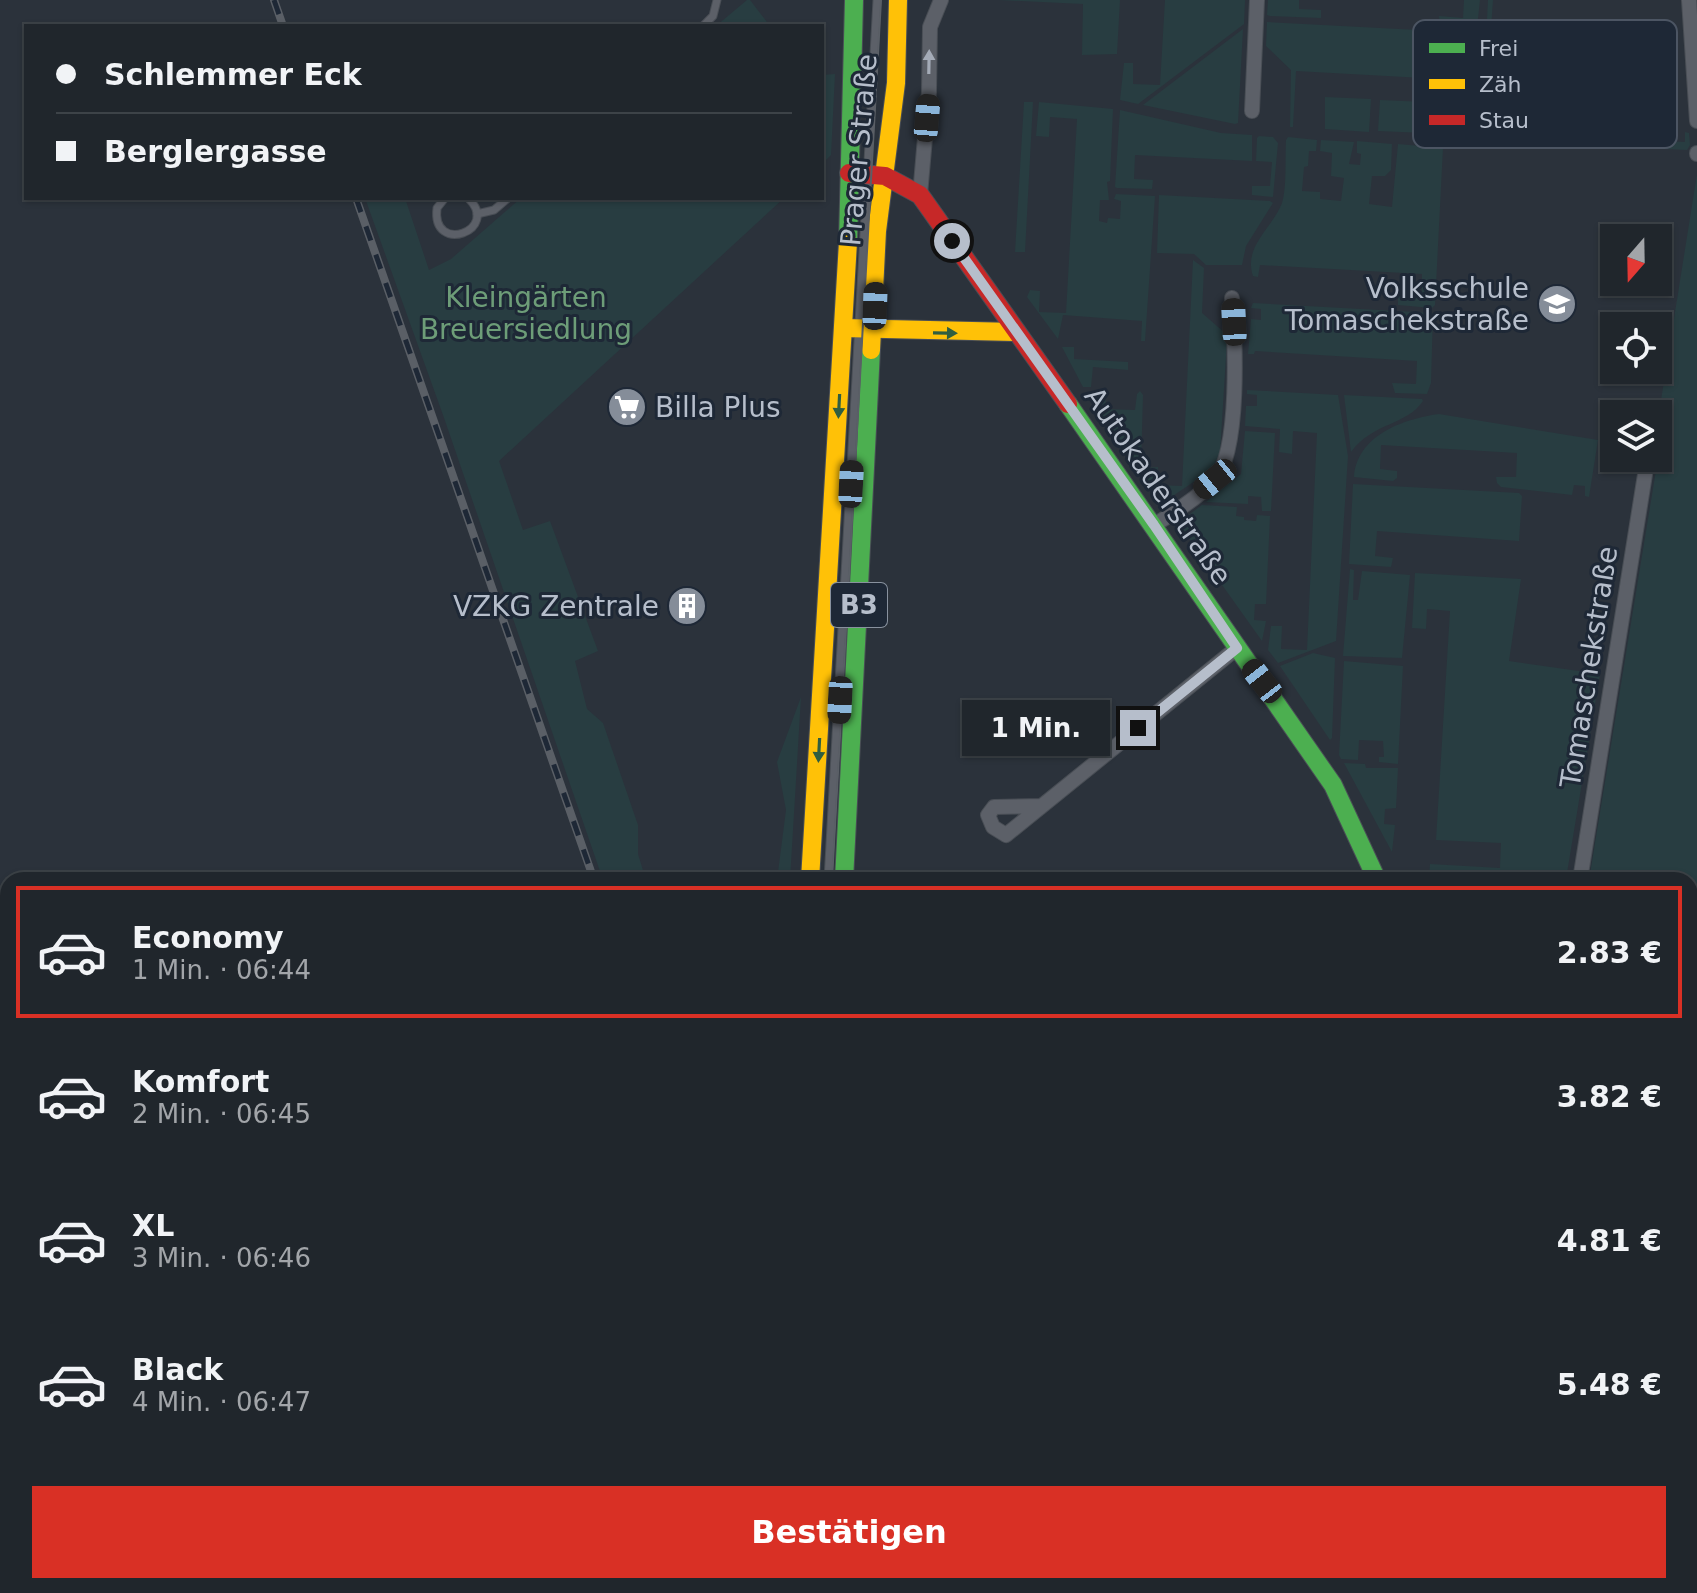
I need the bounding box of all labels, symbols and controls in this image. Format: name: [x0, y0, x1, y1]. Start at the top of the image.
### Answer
legend: [1413, 20, 1677, 148]
text: Frei: [1479, 36, 1518, 61]
one-way arrow: [923, 49, 936, 74]
street label: Prager Straße: [834, 53, 884, 247]
text: Schlemmer Eck: [104, 57, 362, 92]
text: Zäh: [1479, 72, 1522, 97]
car: [913, 93, 941, 143]
text: Stau: [1479, 108, 1529, 133]
text: Berglergasse: [104, 134, 327, 169]
route start: [934, 223, 970, 259]
north arrow: [1600, 224, 1672, 296]
map controls: [1600, 224, 1672, 472]
place label: Volksschule Tomaschekstraße: [1284, 272, 1529, 337]
park label: Kleingärten Breuersiedlung: [420, 281, 632, 346]
car: [862, 282, 888, 330]
school or university icon: Volksschule Tomaschekstraße: [1536, 283, 1578, 325]
car: [1221, 297, 1247, 347]
button: locate: [1600, 312, 1672, 384]
one-way arrow: [933, 326, 958, 339]
street label: Autokaderstraße: [1078, 381, 1238, 591]
supermarket icon: Billa Plus: [606, 386, 648, 428]
place label: Billa Plus: [655, 391, 781, 424]
one-way arrow: [832, 394, 845, 419]
button: layers: [1600, 400, 1672, 472]
car: [1189, 455, 1241, 503]
car: [838, 459, 864, 509]
street label: Tomaschekstraße: [1553, 544, 1624, 791]
road number: B3: [831, 583, 887, 627]
building icon: VZKG Zentrale: [666, 585, 708, 627]
place label: VZKG Zentrale: [453, 590, 659, 623]
car: [1238, 655, 1286, 707]
car: [827, 675, 853, 725]
callout: 1 Min.: [962, 700, 1110, 756]
route end: [1120, 710, 1156, 746]
text: 1 Min.: [991, 713, 1081, 743]
one-way arrow: [812, 738, 825, 763]
icon: car: [36, 916, 108, 988]
text: Economy: [132, 920, 284, 955]
text: 2.83 €: [1557, 935, 1662, 970]
text: 1 Min. · 06:44: [132, 955, 311, 985]
icon: car: [36, 1060, 108, 1132]
text: Komfort: [132, 1064, 269, 1099]
text: 3.82 €: [1557, 1079, 1662, 1114]
text: 2 Min. · 06:45: [132, 1099, 311, 1129]
icon: car: [36, 1204, 108, 1276]
text: XL: [132, 1208, 174, 1243]
text: 4.81 €: [1557, 1223, 1662, 1258]
text: 3 Min. · 06:46: [132, 1243, 311, 1273]
icon: car: [36, 1348, 108, 1420]
text: Black: [132, 1352, 223, 1387]
text: 5.48 €: [1557, 1367, 1662, 1402]
text: 4 Min. · 06:47: [132, 1387, 311, 1417]
button: Bestätigen: [32, 1486, 1666, 1578]

